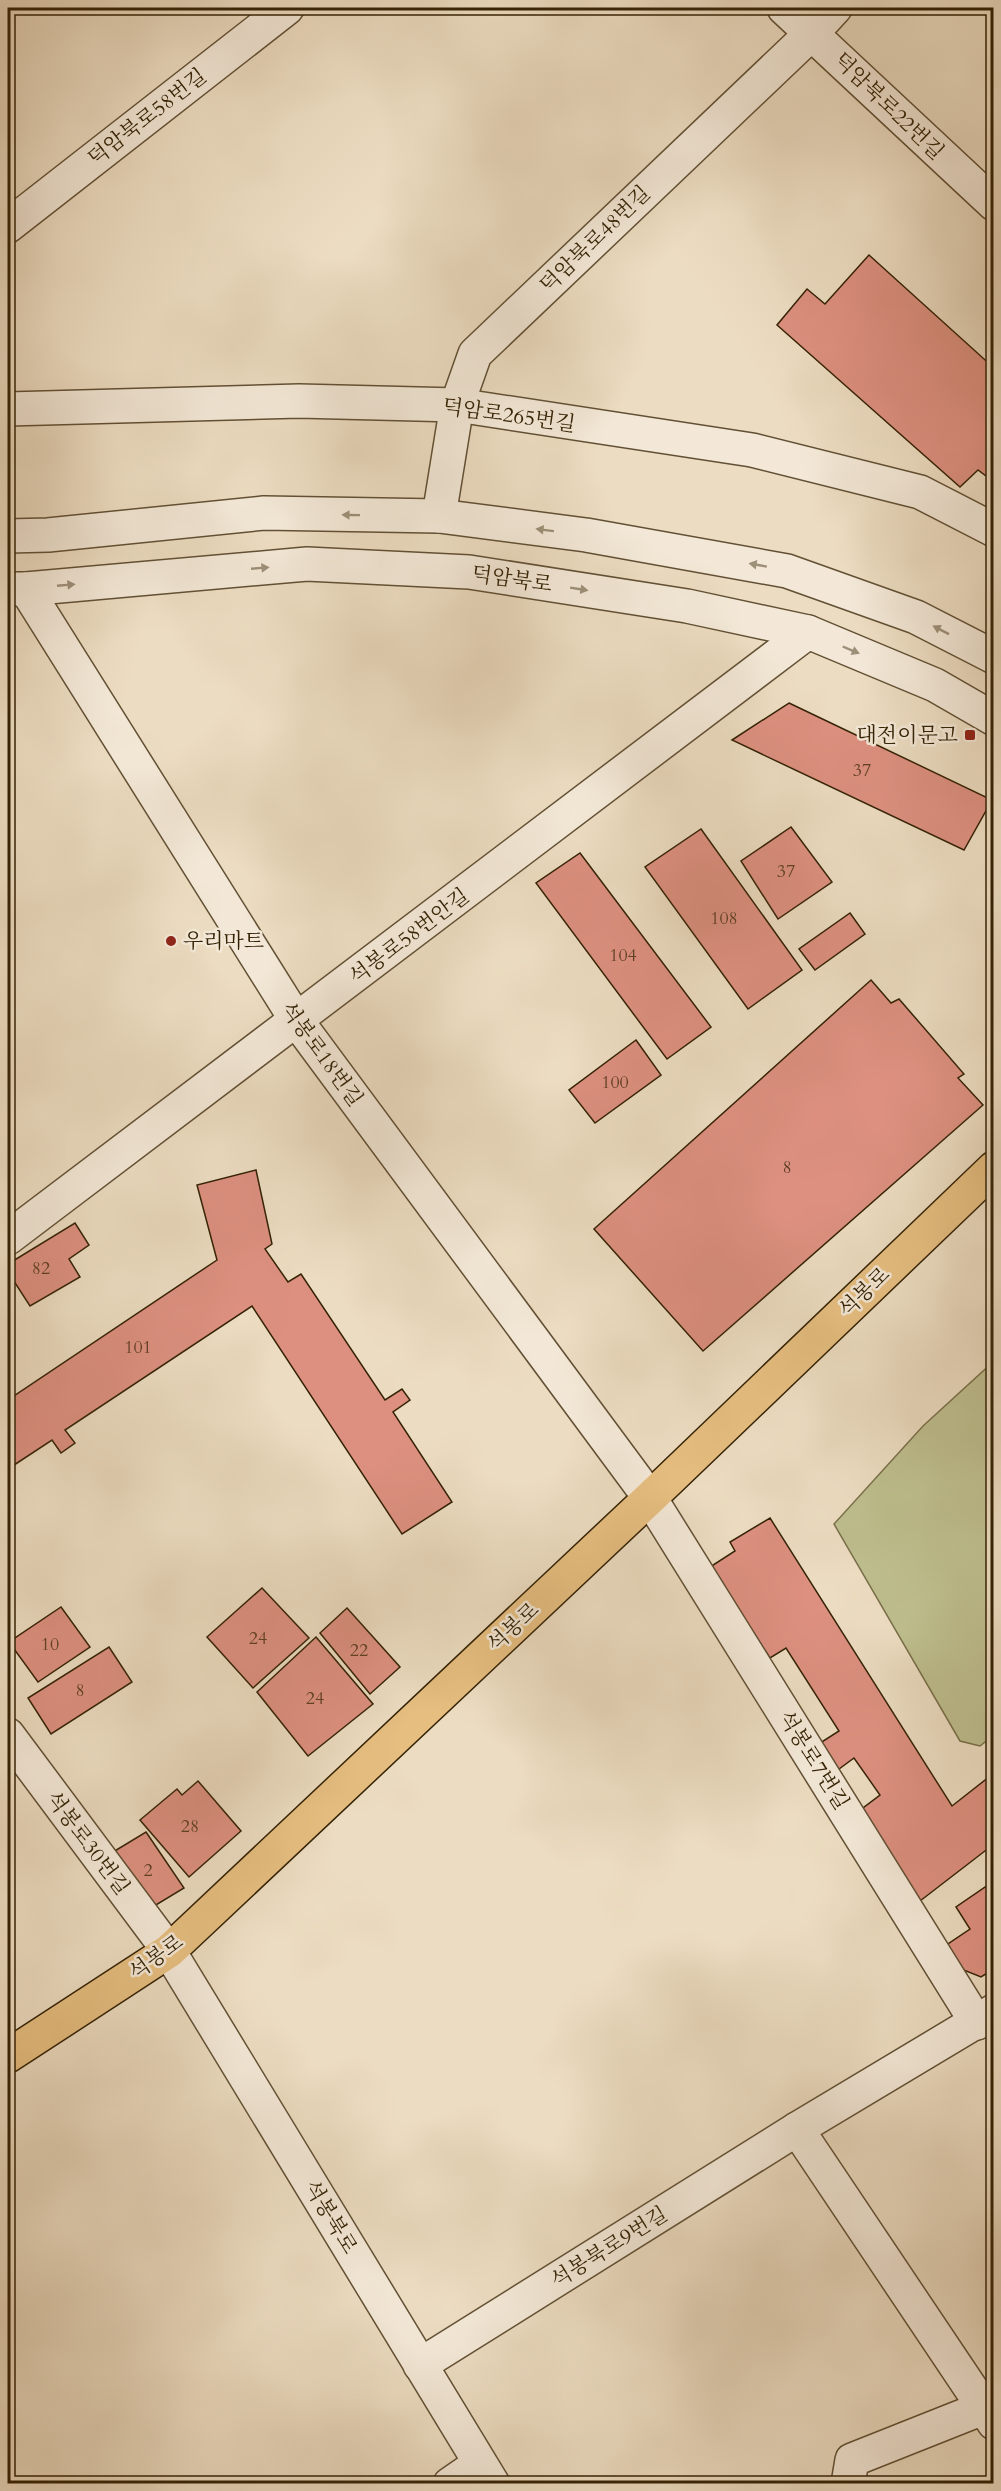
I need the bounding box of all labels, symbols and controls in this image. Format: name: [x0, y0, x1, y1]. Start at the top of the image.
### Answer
street label: 덕암북로22번길: [827, 46, 950, 167]
street label: 덕암북로58번길: [82, 62, 213, 173]
street label: 덕암북로48번길: [534, 179, 657, 300]
street label: 덕암로265번길: [441, 392, 577, 439]
one-way arrow: [341, 510, 360, 519]
one-way arrow: [535, 525, 554, 535]
street label: 덕암북로: [470, 559, 554, 600]
one-way arrow: [748, 561, 767, 570]
one-way arrow: [251, 563, 270, 573]
one-way arrow: [56, 581, 75, 590]
one-way arrow: [570, 585, 589, 594]
one-way arrow: [933, 625, 950, 635]
one-way arrow: [842, 645, 860, 655]
place label: 대전이문고: [857, 721, 958, 750]
marker: 대전이문고: [963, 728, 977, 742]
house number: 37: [853, 758, 871, 783]
house number: 37: [777, 859, 795, 884]
street label: 석봉로58번안길: [343, 882, 475, 991]
house number: 108: [710, 906, 738, 931]
place label: 우리마트: [183, 927, 264, 956]
marker: 우리마트: [164, 934, 178, 948]
house number: 104: [609, 943, 637, 968]
street label: 석봉로18번길: [274, 996, 369, 1113]
house number: 100: [601, 1070, 629, 1095]
house number: 8: [782, 1155, 792, 1180]
house number: 82: [32, 1256, 50, 1281]
street label: 석봉로: [832, 1261, 896, 1324]
house number: 101: [124, 1335, 152, 1360]
street label: 석봉로: [481, 1596, 545, 1659]
house number: 24: [249, 1626, 267, 1651]
house number: 10: [41, 1632, 59, 1657]
house number: 22: [350, 1638, 368, 1663]
house number: 8: [75, 1678, 85, 1703]
house number: 24: [306, 1686, 324, 1711]
street label: 석봉로7번길: [772, 1705, 856, 1816]
street label: 석봉로30번길: [39, 1785, 136, 1901]
house number: 28: [181, 1814, 199, 1839]
house number: 2: [143, 1858, 153, 1883]
street label: 석봉로: [123, 1928, 189, 1987]
street label: 석봉북로: [297, 2175, 364, 2260]
street label: 석봉북로9번길: [545, 2200, 673, 2295]

